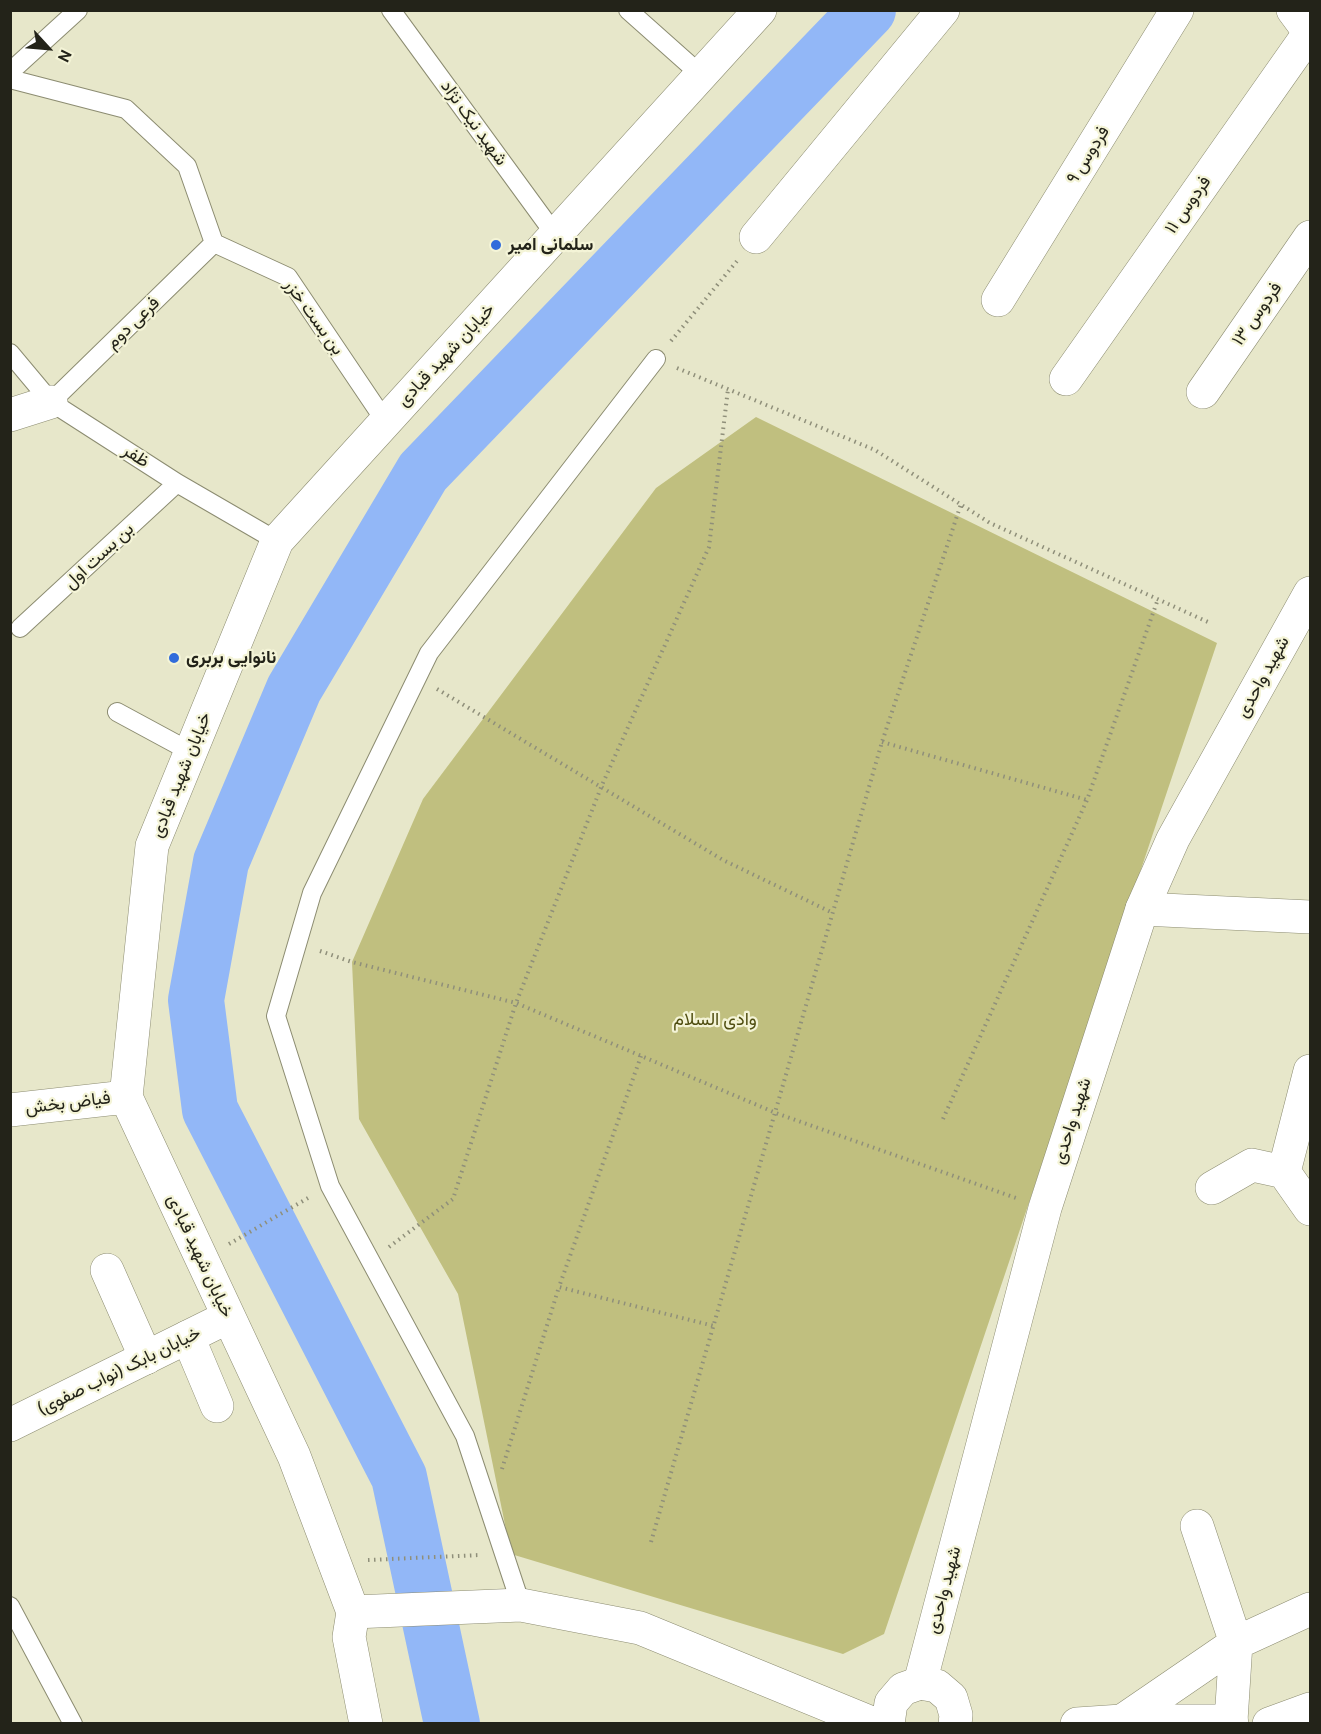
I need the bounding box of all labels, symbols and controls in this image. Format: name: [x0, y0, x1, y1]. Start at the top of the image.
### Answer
north arrow: [18, 18, 78, 78]
text: N: [54, 47, 76, 65]
street label: شهید نیک نژاد: [436, 76, 512, 170]
street label: فردوس ۹: [1062, 122, 1114, 188]
street label: فردوس ۱۱: [1160, 172, 1216, 238]
place label: سلمانی امیر: [508, 234, 593, 256]
marker: سلمانی امیر: [489, 238, 503, 252]
street label: بن بست خزر: [279, 275, 349, 359]
street label: فردوس ۱۳: [1227, 278, 1287, 350]
street label: فرعی دوم: [102, 292, 164, 354]
street label: خیابان شهید قبادی: [393, 299, 499, 411]
street label: ظفر: [119, 439, 153, 473]
street label: بن بست اول: [60, 518, 138, 594]
street label: شهید واحدی: [1232, 632, 1294, 722]
place label: نانوایی بربری: [186, 647, 276, 669]
marker: نانوایی بربری: [167, 651, 181, 665]
street label: خیابان شهید قبادی: [146, 709, 216, 841]
park label: وادی السلام: [673, 1009, 757, 1031]
street label: شهید واحدی: [1048, 1075, 1096, 1167]
street label: فیاض بخش: [24, 1087, 112, 1119]
street label: خیابان شهید قبادی: [162, 1191, 238, 1321]
street label: خیابان بابک (نواب صفوی): [34, 1322, 204, 1420]
street label: شهید واحدی: [922, 1544, 966, 1636]

